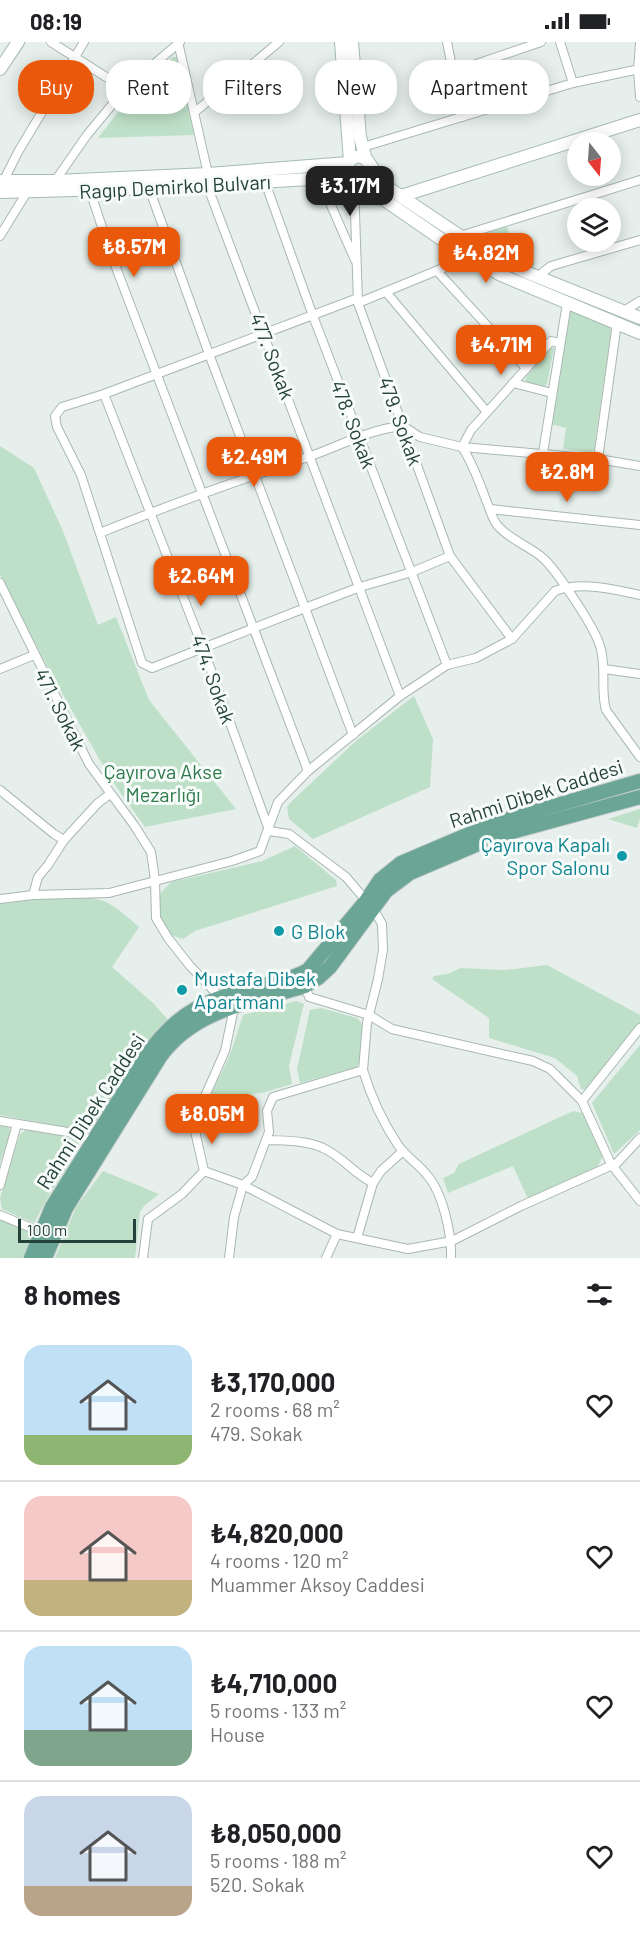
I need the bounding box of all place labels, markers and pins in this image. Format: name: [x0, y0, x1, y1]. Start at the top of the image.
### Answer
pin: ₺3.17M: [301, 166, 399, 217]
pin: ₺8.57M: [85, 227, 183, 278]
pin: ₺4.82M: [437, 233, 535, 284]
pin: ₺4.71M: [452, 325, 550, 376]
pin: ₺2.49M: [205, 437, 303, 488]
pin: ₺2.8M: [525, 452, 609, 503]
pin: ₺2.64M: [152, 556, 250, 607]
place label: Çayırova Kapalı Spor Salonu: [481, 832, 610, 879]
marker: Çayırova Kapalı Spor Salonu: [615, 849, 629, 863]
place label: G Blok: [291, 919, 345, 943]
marker: G Blok: [272, 924, 286, 938]
place label: Mustafa Dibek Apartmanı: [194, 966, 316, 1013]
marker: Mustafa Dibek Apartmanı: [175, 983, 189, 997]
pin: ₺8.05M: [163, 1094, 261, 1145]

